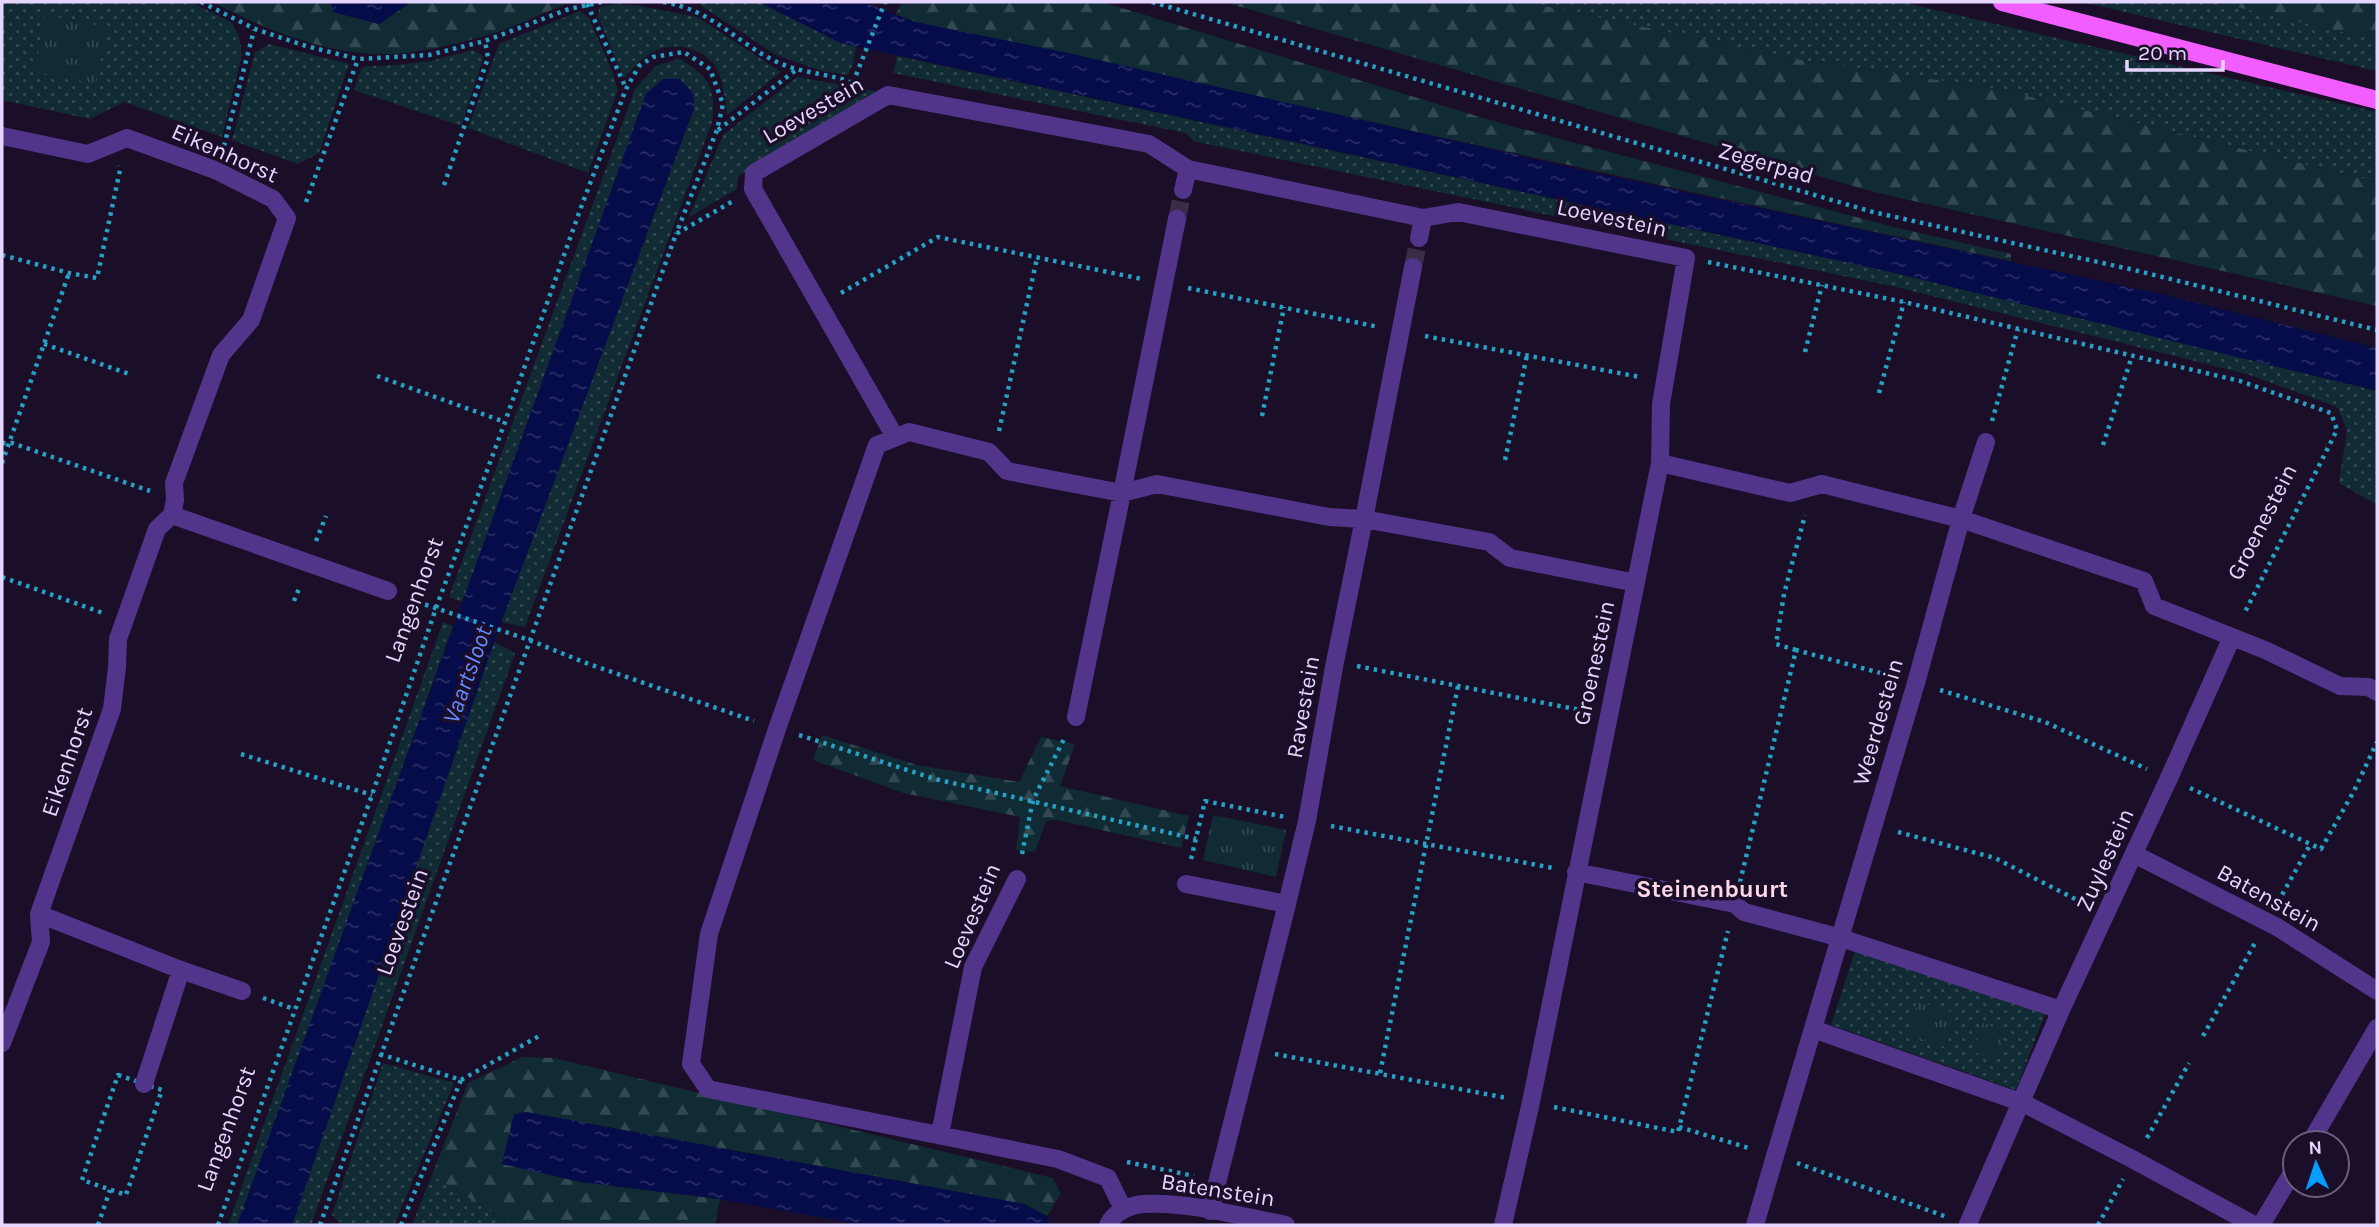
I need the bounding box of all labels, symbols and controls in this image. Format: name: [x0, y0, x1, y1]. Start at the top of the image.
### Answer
scale bar: [2127, 28, 2223, 72]
text: 20 m: [2138, 41, 2187, 65]
street label: Loevestein: [758, 70, 868, 150]
street label: Eikenhorst: [167, 117, 283, 189]
street label: Zegerpad: [1715, 136, 1817, 190]
street label: Loevestein: [1555, 193, 1669, 243]
street label: Groenestein: [2221, 460, 2303, 584]
street label: Langenhorst: [379, 533, 449, 666]
street label: Groenestein: [1568, 598, 1620, 728]
water label: Vaartsloot: [437, 622, 498, 727]
street label: Ravestein: [1281, 654, 1325, 760]
street label: Weerdestein: [1847, 656, 1909, 788]
street label: Eikenhorst: [36, 703, 98, 820]
street label: Zuylestein: [2070, 804, 2140, 916]
street label: Batenstein: [2212, 858, 2326, 938]
street label: Loevestein: [938, 859, 1006, 973]
street label: Loevestein: [370, 865, 434, 979]
district label: Steinenbuurt: [1636, 875, 1788, 903]
street label: Langenhorst: [191, 1062, 261, 1195]
north arrow: [2281, 1129, 2351, 1199]
text: N: [2308, 1137, 2323, 1159]
street label: Batenstein: [1159, 1168, 1277, 1212]

